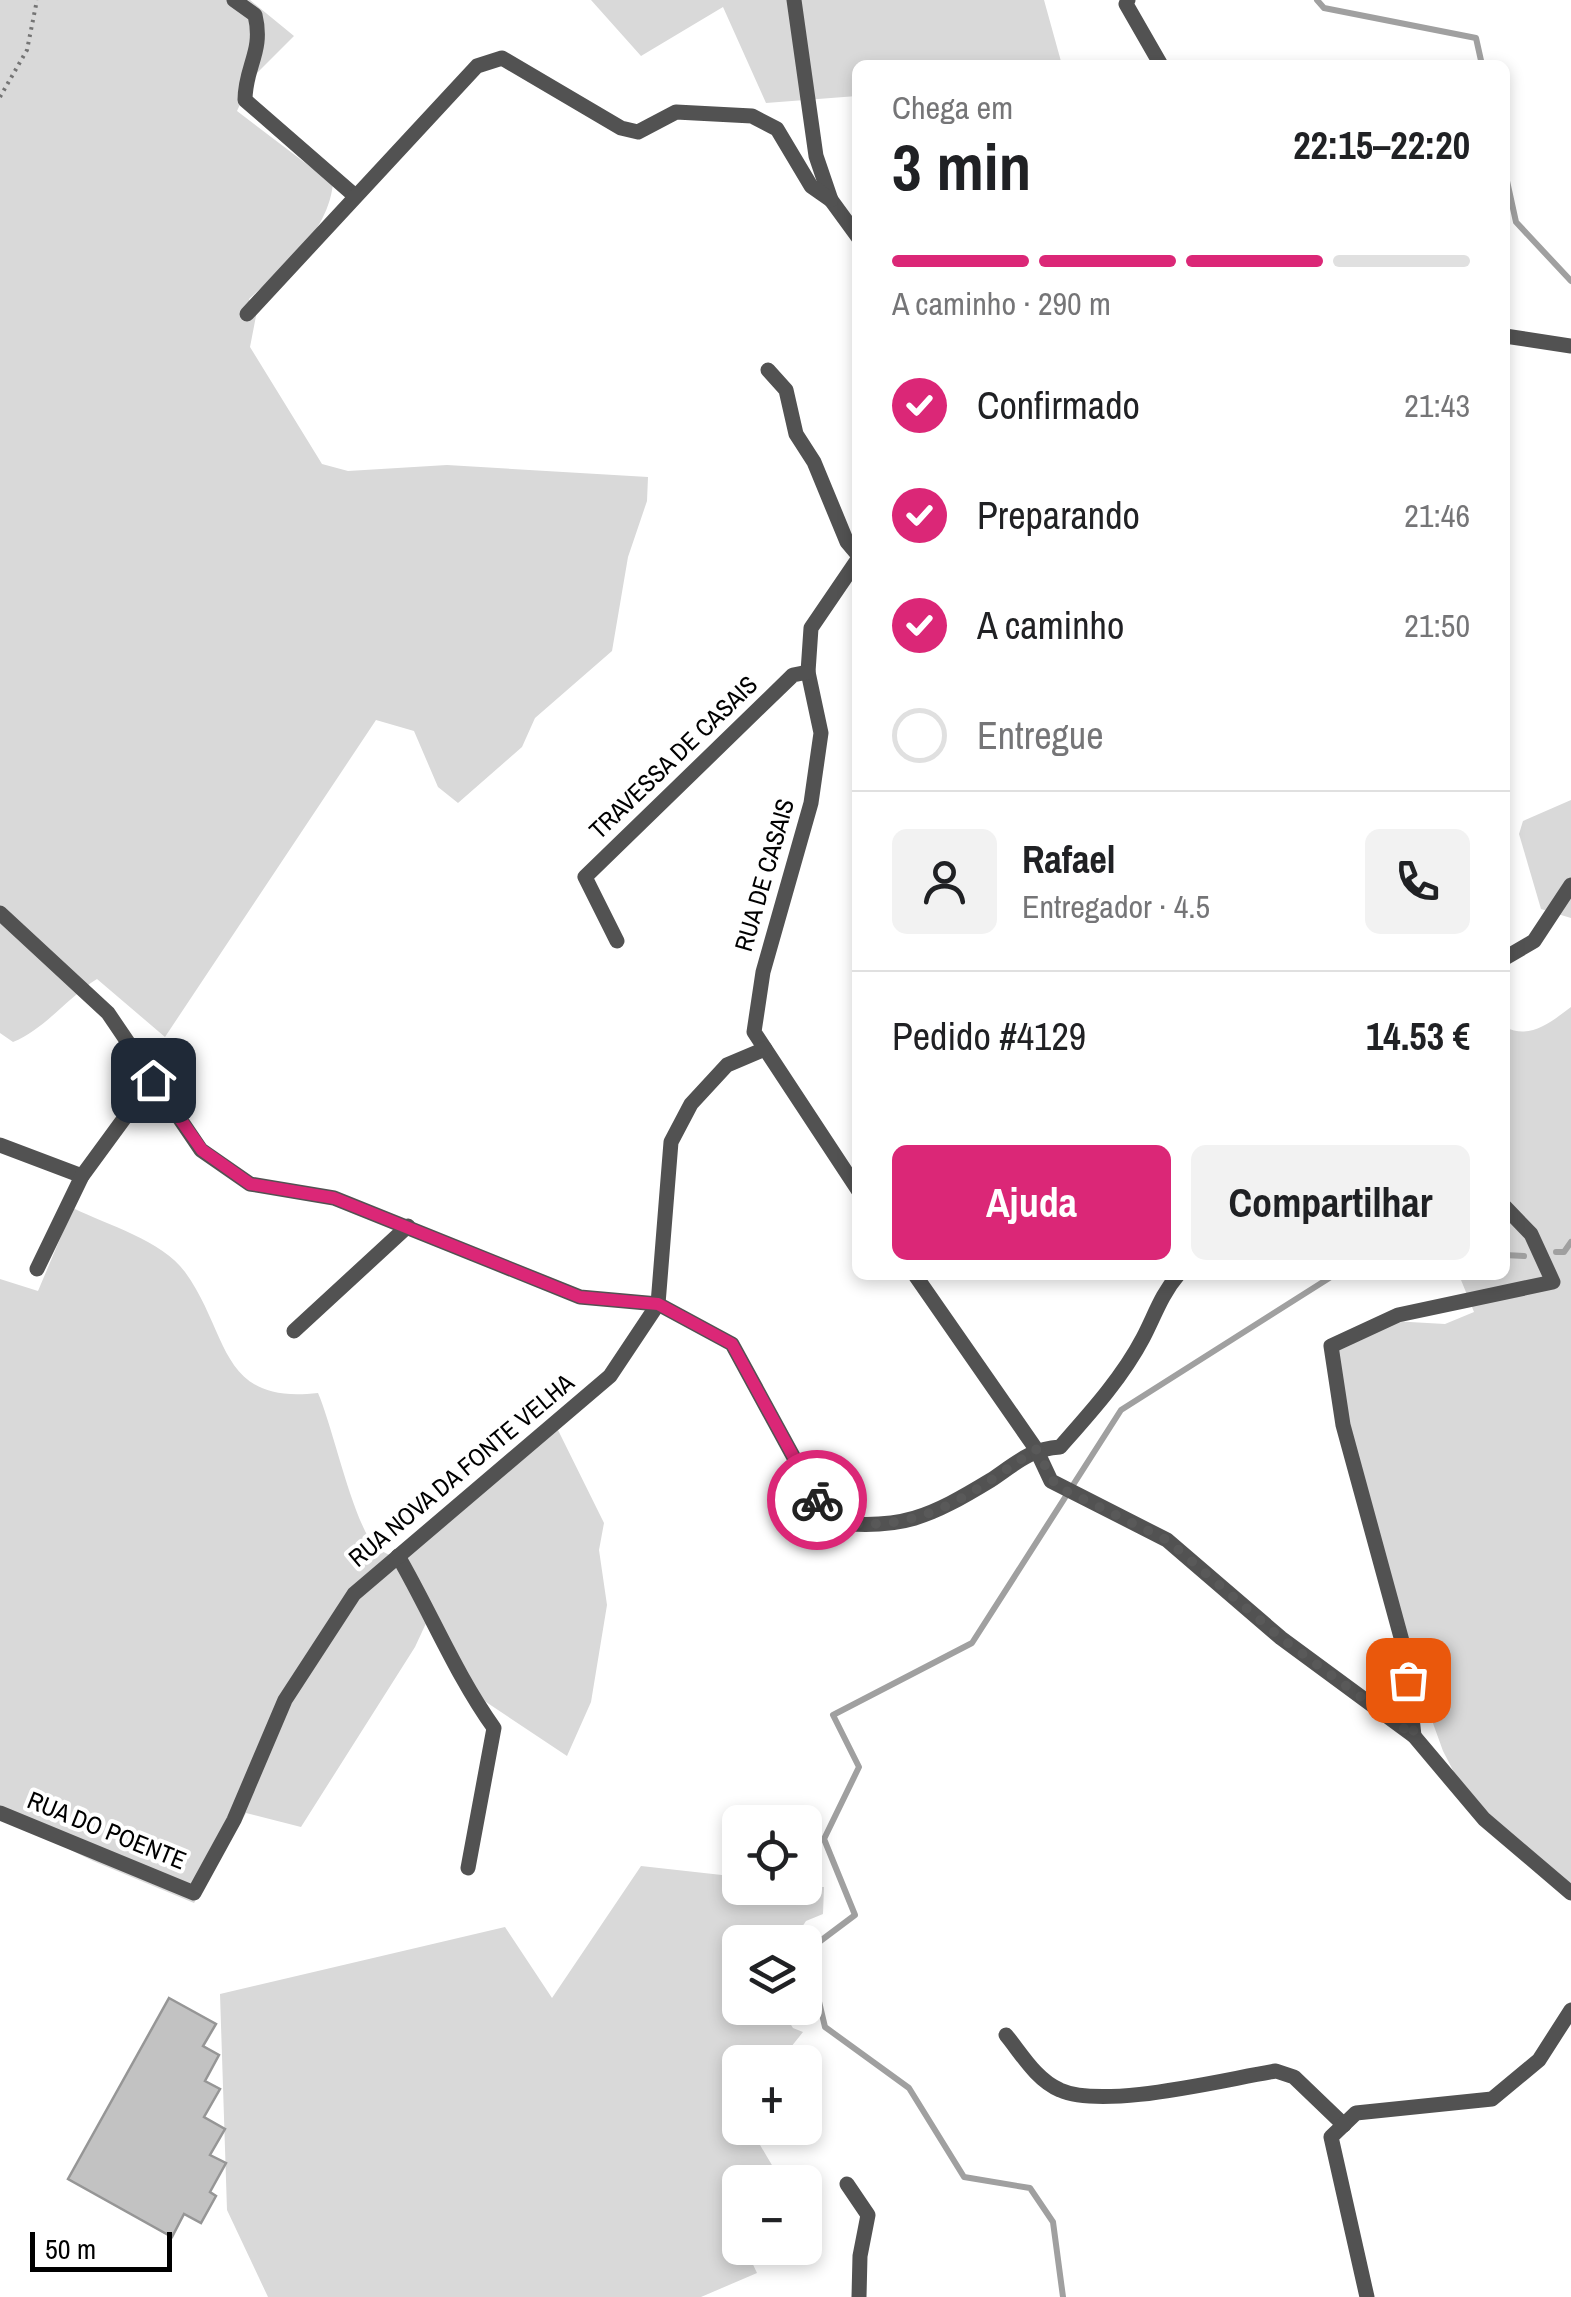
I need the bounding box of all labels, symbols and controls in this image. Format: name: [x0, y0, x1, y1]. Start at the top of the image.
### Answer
text: Chega em: [892, 86, 1013, 129]
text: 22:15–22:20: [1293, 120, 1470, 171]
text: 3 min: [892, 123, 1031, 210]
text: A caminho · 290 m: [892, 282, 1111, 325]
icon: check: [892, 378, 947, 433]
text: Confirmado: [977, 380, 1140, 431]
text: 21:43: [1404, 384, 1470, 427]
icon: check: [892, 488, 947, 543]
text: Preparando: [977, 490, 1140, 541]
text: 21:46: [1404, 494, 1470, 537]
icon: check: [892, 598, 947, 653]
text: A caminho: [977, 600, 1124, 651]
text: 21:50: [1404, 604, 1470, 647]
street label: TRAVESSA DE CASAIS: [581, 668, 765, 846]
text: Entregue: [977, 710, 1103, 761]
street label: RUA DE CASAIS: [726, 795, 802, 955]
button: person: [892, 829, 997, 934]
button: phone: [1365, 829, 1470, 934]
text: Rafael: [1022, 834, 1116, 885]
text: Entregador · 4.5: [1022, 885, 1210, 928]
text: Pedido #4129: [892, 1011, 1086, 1062]
text: 14.53 €: [1366, 1011, 1470, 1062]
pin: [111, 1038, 196, 1123]
icon: home: [126, 1053, 181, 1108]
button: Ajuda: [892, 1145, 1171, 1260]
button: Compartilhar: [1191, 1145, 1470, 1260]
street label: RUA NOVA DA FONTE VELHA: [341, 1365, 581, 1574]
courier: [767, 1450, 867, 1550]
icon: bike: [790, 1473, 845, 1528]
pin: [1366, 1638, 1451, 1723]
icon: bag: [1381, 1653, 1436, 1708]
street label: RUA DO POENTE: [22, 1783, 192, 1877]
map controls: [722, 1805, 822, 2265]
button: locate: [722, 1805, 822, 1905]
button: layers: [722, 1925, 822, 2025]
button: +: [722, 2045, 822, 2145]
button: −: [722, 2165, 822, 2265]
scale bar: [30, 2227, 172, 2272]
text: 50 m: [45, 2230, 96, 2268]

